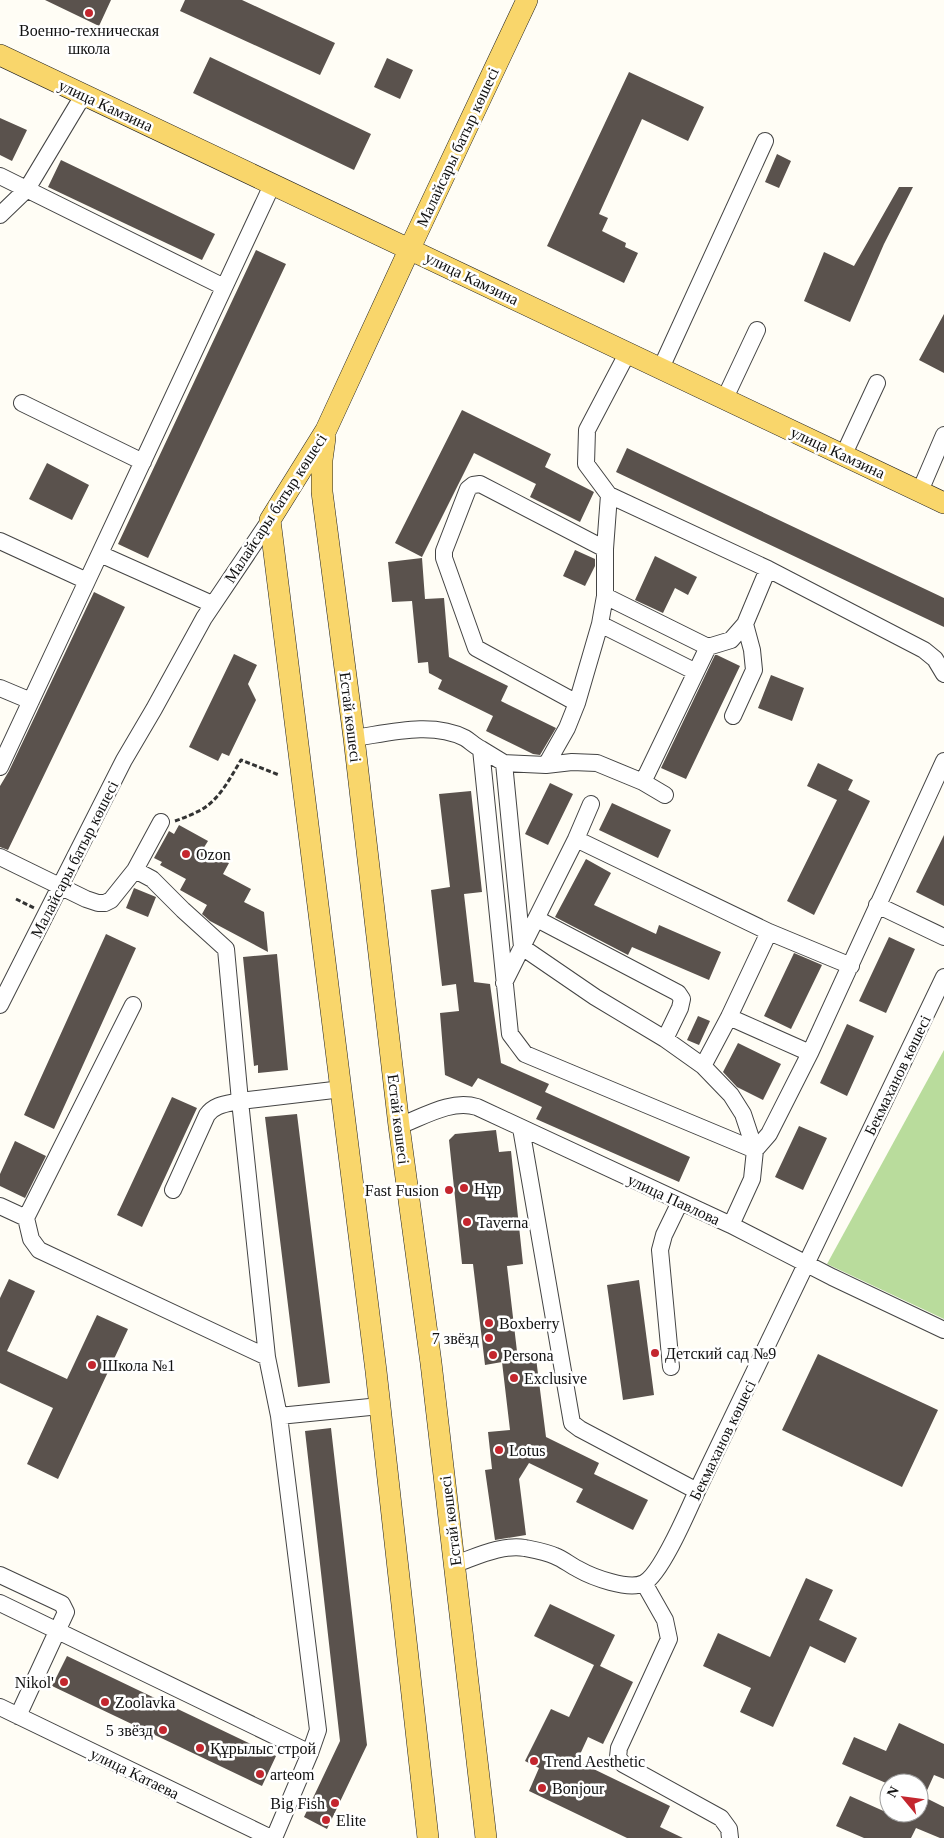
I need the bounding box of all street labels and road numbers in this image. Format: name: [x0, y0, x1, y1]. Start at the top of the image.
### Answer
street label: Малайсары батыр көшесі: [413, 64, 503, 230]
street label: улица Камзина: [56, 76, 155, 136]
street label: улица Камзина: [422, 249, 521, 309]
street label: улица Камзина: [788, 423, 887, 483]
street label: Малайсары батыр көшесі: [221, 430, 331, 586]
street label: Естай көшесі: [337, 671, 365, 764]
street label: Малайсары батыр көшесі: [27, 777, 123, 941]
street label: Бекмаханов көшесі: [861, 1012, 934, 1138]
street label: Естай көшесі: [385, 1073, 413, 1166]
street label: улица Павлова: [624, 1171, 723, 1229]
street label: Бекмаханов көшесі: [686, 1377, 759, 1503]
street label: Естай көшесі: [436, 1474, 464, 1567]
street label: улица Катаева: [87, 1745, 182, 1803]

